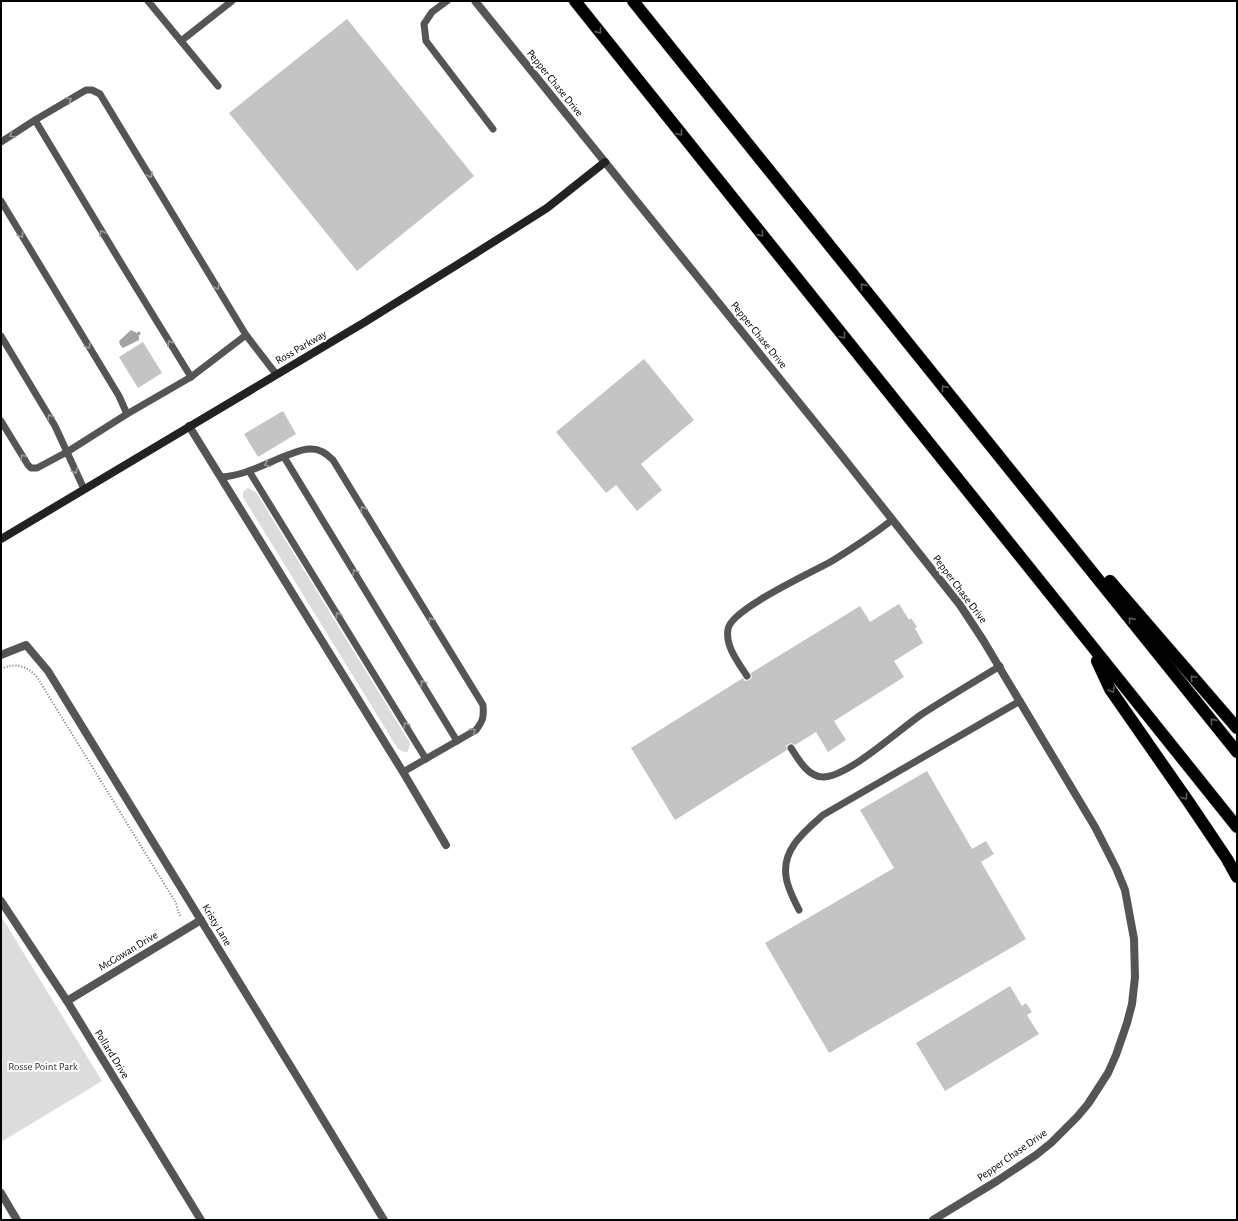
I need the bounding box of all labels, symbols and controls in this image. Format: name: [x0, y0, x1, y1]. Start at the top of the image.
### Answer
one-way arrow: [594, 27, 601, 34]
street label: Pepper Chase Drive: [525, 48, 585, 118]
one-way arrow: [65, 98, 72, 105]
one-way arrow: [676, 128, 683, 135]
one-way arrow: [9, 130, 16, 138]
one-way arrow: [145, 171, 152, 178]
one-way arrow: [100, 230, 107, 237]
one-way arrow: [757, 230, 764, 237]
one-way arrow: [16, 231, 24, 238]
one-way arrow: [212, 283, 219, 290]
one-way arrow: [861, 284, 868, 291]
street label: Pepper Chase Drive: [729, 300, 789, 370]
street label: Ross Parkway: [274, 328, 329, 366]
one-way arrow: [838, 331, 845, 338]
one-way arrow: [168, 340, 175, 347]
one-way arrow: [84, 342, 91, 349]
one-way arrow: [942, 385, 949, 392]
one-way arrow: [47, 414, 55, 421]
one-way arrow: [21, 454, 28, 461]
one-way arrow: [263, 459, 270, 467]
one-way arrow: [70, 466, 78, 474]
one-way arrow: [360, 506, 368, 513]
street label: Pepper Chase Drive: [931, 553, 989, 625]
one-way arrow: [353, 569, 360, 576]
one-way arrow: [335, 612, 342, 619]
one-way arrow: [428, 617, 435, 624]
one-way arrow: [1129, 617, 1136, 624]
one-way arrow: [1191, 675, 1198, 682]
one-way arrow: [420, 680, 428, 687]
one-way arrow: [1107, 686, 1114, 693]
one-way arrow: [1210, 719, 1217, 726]
one-way arrow: [403, 722, 410, 729]
one-way arrow: [468, 729, 475, 736]
one-way arrow: [1180, 793, 1188, 800]
street label: Kristy Lane: [200, 902, 234, 948]
street label: McGowan Drive: [96, 929, 160, 973]
street label: Pollard Drive: [93, 1028, 131, 1080]
park label: Rosse Point Park: [8, 1061, 78, 1072]
street label: Pepper Chase Drive: [975, 1127, 1049, 1183]

